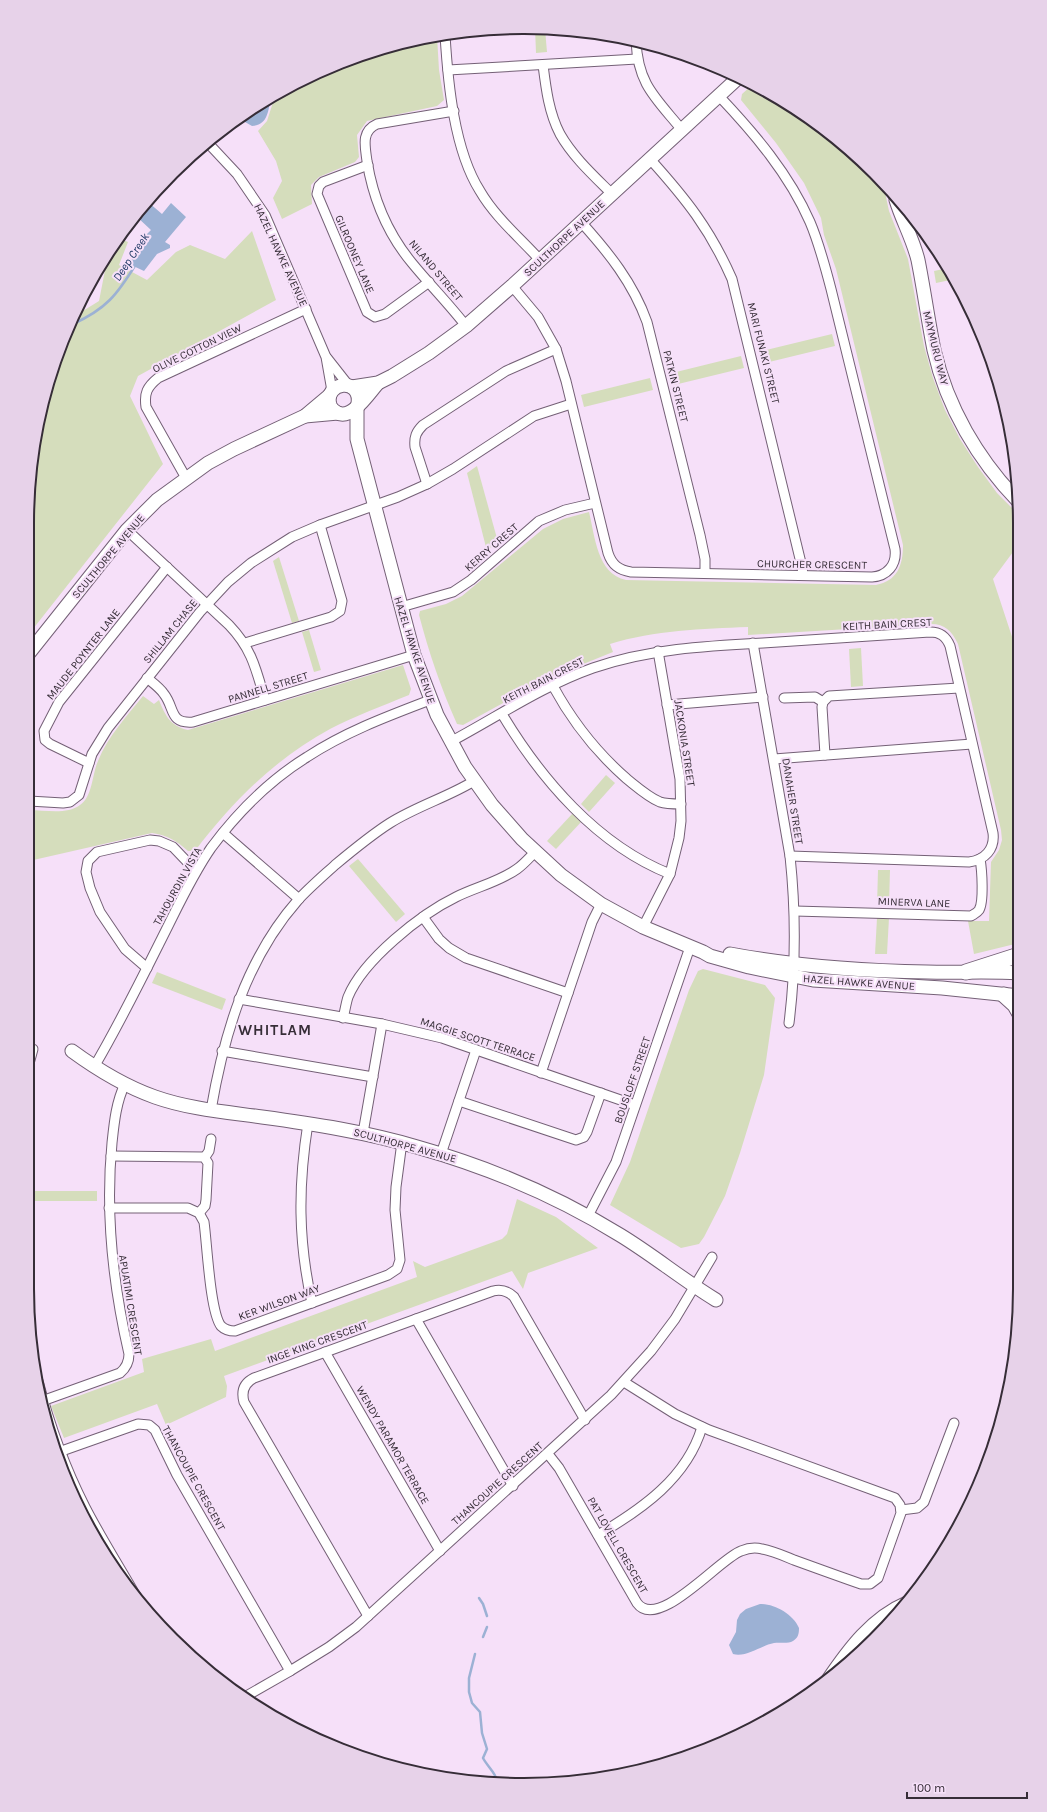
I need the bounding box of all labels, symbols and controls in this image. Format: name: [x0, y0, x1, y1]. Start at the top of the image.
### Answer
street label: SCULTHORPE AVENUE: [521, 197, 608, 279]
street label: HAZEL HAWKE AVENUE: [251, 202, 310, 309]
street label: GILROONEY LANE: [332, 213, 377, 295]
water label: Deep Creek: [110, 229, 153, 284]
street label: NILAND STREET: [406, 237, 465, 304]
street label: MARI FUNAKI STREET: [745, 301, 783, 406]
street label: MAYMURU WAY: [920, 310, 951, 387]
street label: OLIVE COTTON VIEW: [150, 321, 244, 376]
street label: PATKIN STREET: [660, 349, 691, 424]
street label: SCULTHORPE AVENUE: [69, 512, 147, 601]
street label: KERRY CREST: [462, 520, 521, 574]
street label: CHURCHER CRESCENT: [757, 557, 868, 572]
street label: HAZEL HAWKE AVENUE: [391, 595, 438, 705]
street label: SHILLAM CHASE: [141, 597, 200, 666]
street label: MAUDE POYNTER LANE: [44, 606, 123, 702]
street label: KEITH BAIN CREST: [842, 616, 933, 633]
street label: KEITH BAIN CREST: [500, 654, 587, 707]
street label: PANNELL STREET: [227, 669, 310, 706]
street label: JACKONIA STREET: [671, 699, 698, 788]
street label: DANAHER STREET: [779, 757, 806, 846]
street label: TAHOURDIN VISTA: [151, 844, 205, 928]
street label: MINERVA LANE: [877, 895, 951, 910]
street label: HAZEL HAWKE AVENUE: [803, 972, 915, 993]
street label: MAGGIE SCOTT TERRACE: [419, 1015, 537, 1064]
district label: WHITLAM: [238, 1021, 312, 1039]
street label: BOUSLOFF STREET: [612, 1035, 654, 1125]
street label: SCULTHORPE AVENUE: [352, 1125, 458, 1165]
street label: APUATIMI CRESCENT: [116, 1254, 145, 1357]
street label: KER WILSON WAY: [237, 1282, 322, 1323]
street label: INGE KING CRESCENT: [265, 1318, 370, 1367]
street label: WENDY PARAMOR TERRACE: [353, 1384, 432, 1507]
street label: THANCOUPIE CRESCENT: [159, 1424, 228, 1533]
street label: THANCOUPIE CRESCENT: [449, 1439, 546, 1528]
street label: PAT LOVELL CRESCENT: [585, 1495, 651, 1596]
scale bar: [907, 1774, 1027, 1800]
text: 100 m: [913, 1781, 945, 1795]

